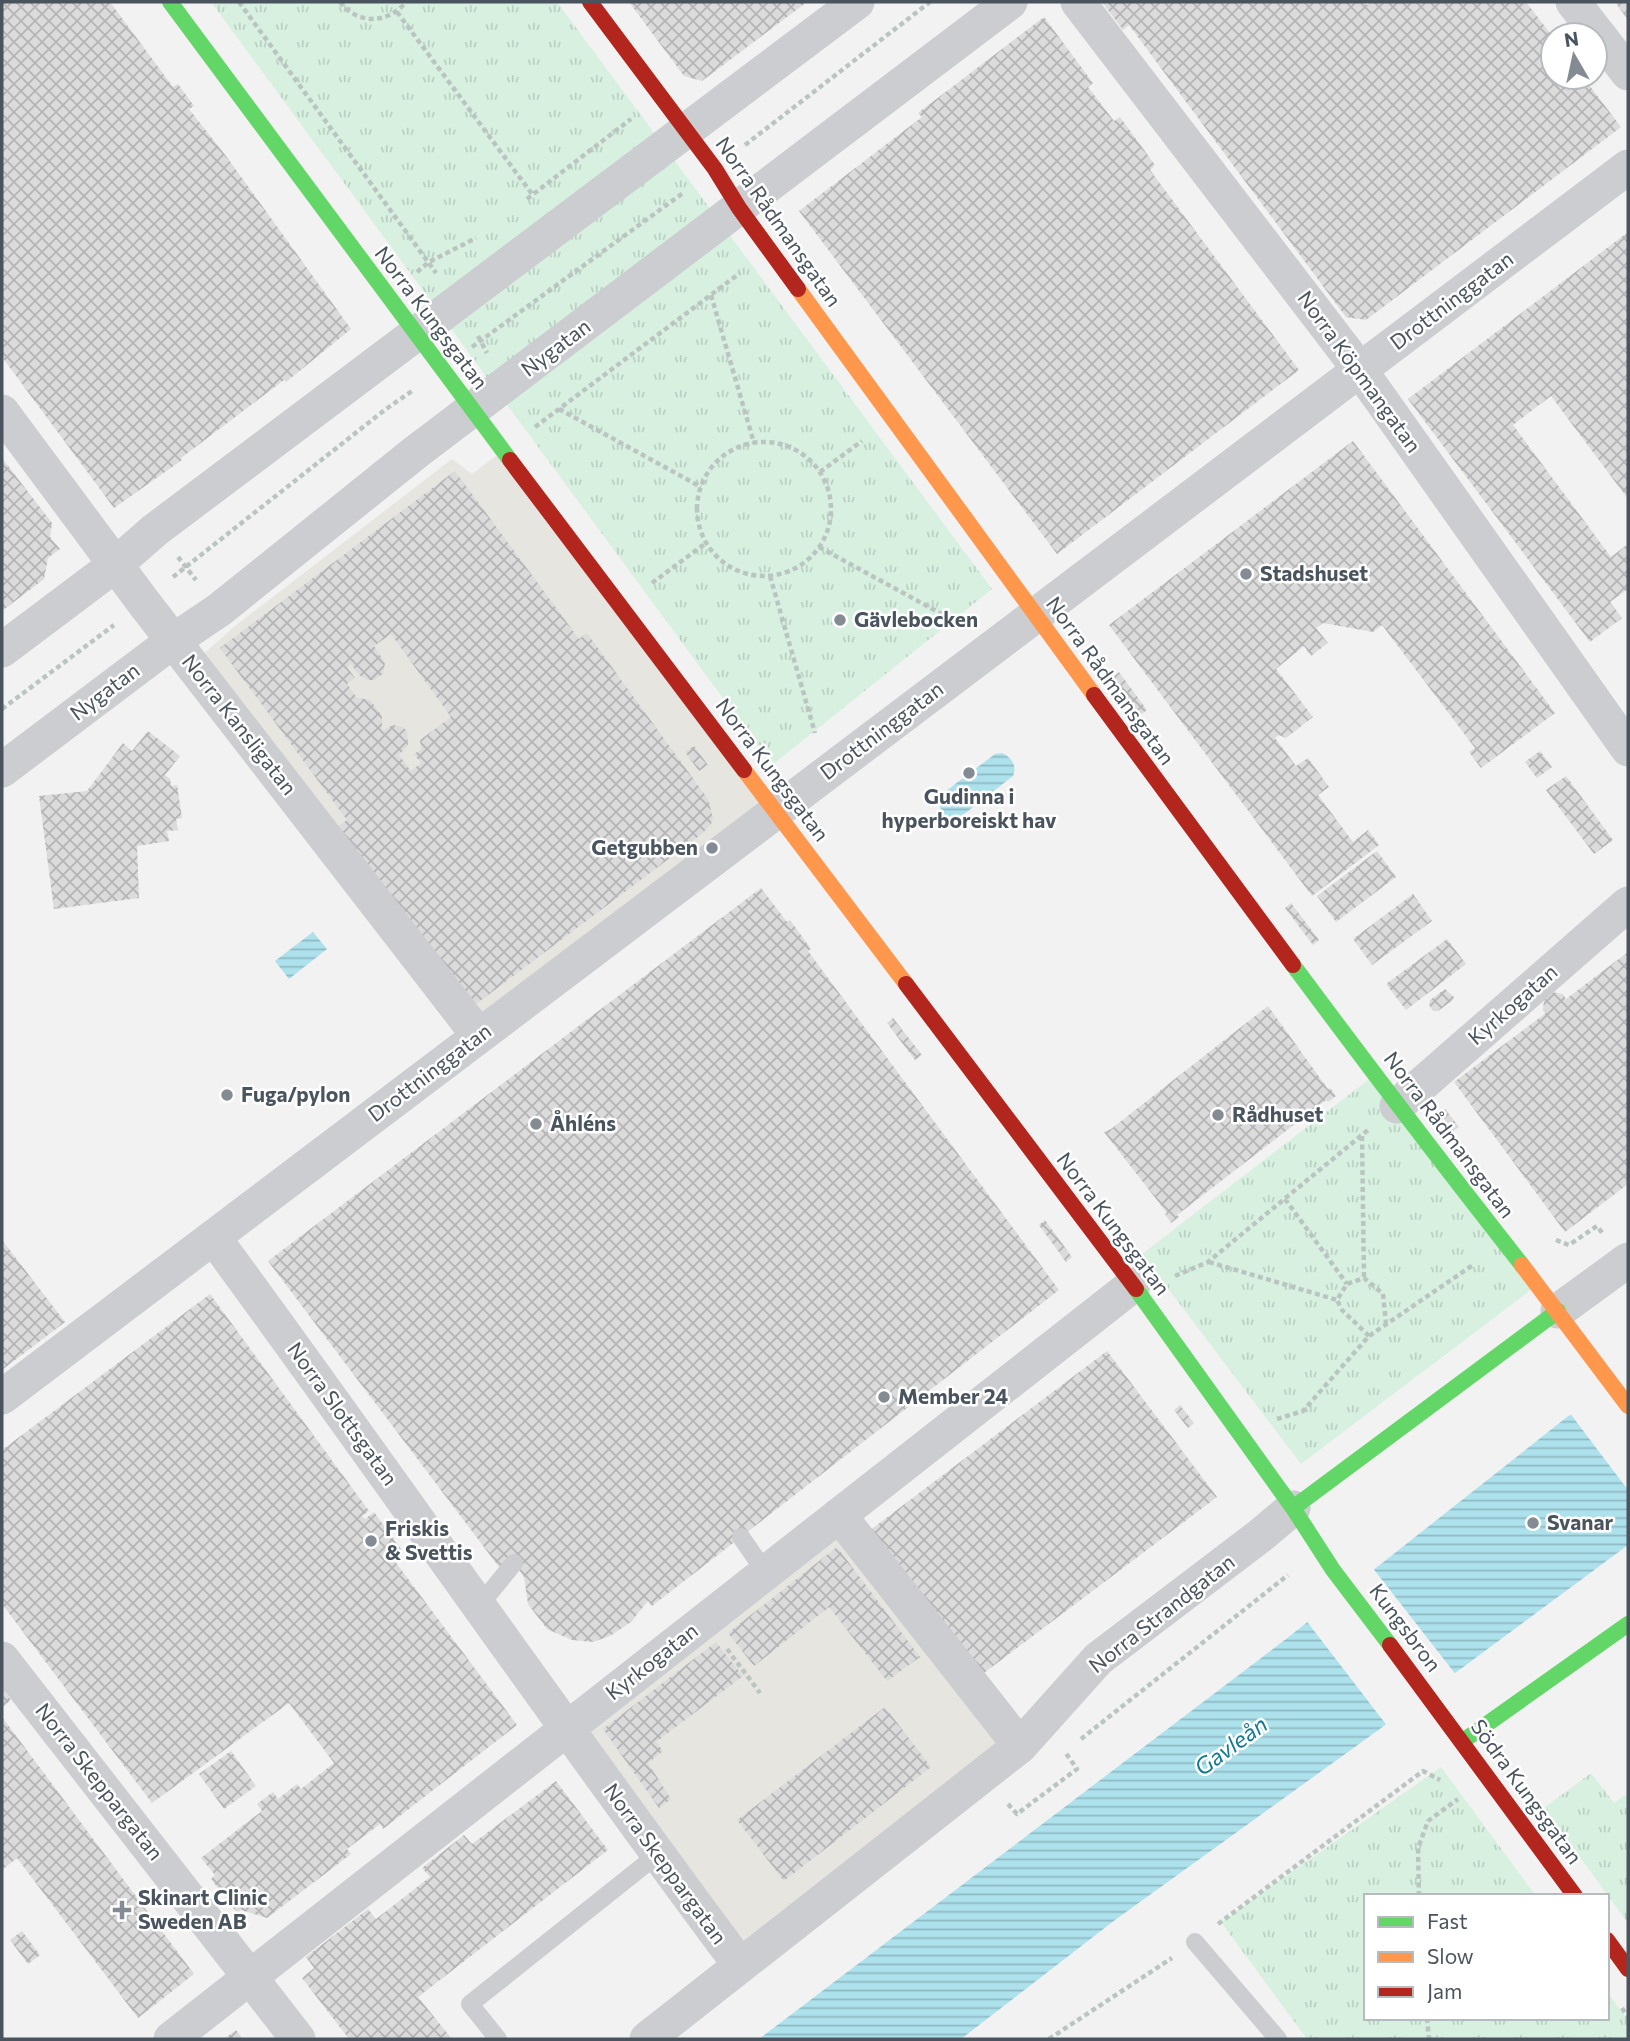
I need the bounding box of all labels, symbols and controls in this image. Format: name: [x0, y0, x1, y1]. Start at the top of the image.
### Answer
north arrow: [1539, 21, 1609, 91]
text: N: [1562, 26, 1580, 51]
street label: Norra Rådmansgatan: [711, 131, 847, 311]
street label: Norra Kungsgatan: [370, 241, 494, 393]
street label: Drottninggatan: [1385, 245, 1518, 354]
street label: Norra Köpmangatan: [1293, 286, 1427, 457]
street label: Nygatan: [516, 313, 595, 381]
place label: Stadshuset: [1260, 560, 1368, 585]
marker: Stadshuset: [1238, 566, 1254, 582]
street label: Norra Rådmansgatan: [1042, 591, 1181, 769]
place label: Gävlebocken: [854, 606, 978, 631]
marker: Gävlebocken: [832, 612, 848, 628]
street label: Norra Kansligatan: [178, 649, 303, 799]
street label: Nygatan: [65, 657, 144, 725]
street label: Drottninggatan: [815, 675, 948, 784]
street label: Norra Kungsgatan: [711, 693, 835, 845]
marker: Gudinna i hyperboreiskt hav: [961, 765, 977, 781]
place label: Gudinna i hyperboreiskt hav: [882, 783, 1057, 832]
place label: Getgubben: [591, 834, 698, 859]
marker: Getgubben: [704, 840, 720, 856]
street label: Kyrkogatan: [1462, 958, 1562, 1049]
street label: Drottninggatan: [363, 1017, 496, 1126]
street label: Norra Rådmansgatan: [1380, 1046, 1521, 1222]
place label: Fuga/pylon: [241, 1081, 350, 1106]
marker: Fuga/pylon: [219, 1087, 235, 1103]
place label: Rådhuset: [1232, 1101, 1324, 1126]
marker: Rådhuset: [1210, 1107, 1226, 1123]
place label: Åhléns: [550, 1109, 616, 1135]
marker: Åhléns: [528, 1116, 544, 1132]
street label: Norra Kungsgatan: [1052, 1147, 1176, 1299]
street label: Norra Slottsgatan: [283, 1337, 403, 1489]
place label: Member 24: [898, 1383, 1008, 1408]
marker: Member 24: [876, 1389, 892, 1405]
place label: Svanar: [1547, 1509, 1614, 1534]
place label: Friskis & Svettis: [385, 1515, 473, 1564]
marker: Svanar: [1525, 1515, 1541, 1531]
marker: Friskis & Svettis: [363, 1533, 379, 1549]
street label: Norra Strandgatan: [1083, 1548, 1239, 1677]
street label: Kungsbron: [1365, 1578, 1447, 1676]
street label: Kyrkogatan: [600, 1617, 702, 1705]
street label: Norra Skeppargatan: [31, 1698, 169, 1865]
water label: Gavleån: [1188, 1709, 1272, 1781]
street label: Södra Kungsgatan: [1466, 1714, 1588, 1868]
street label: Norra Skeppargatan: [600, 1778, 733, 1948]
place label: Skinart Clinic Sweden AB: [138, 1884, 267, 1933]
legend: [1364, 1894, 1609, 2020]
marker: Skinart Clinic Sweden AB: [112, 1900, 132, 1920]
text: Fast: [1427, 1908, 1468, 1933]
text: Slow: [1427, 1943, 1474, 1968]
text: Jam: [1427, 1978, 1462, 2003]

